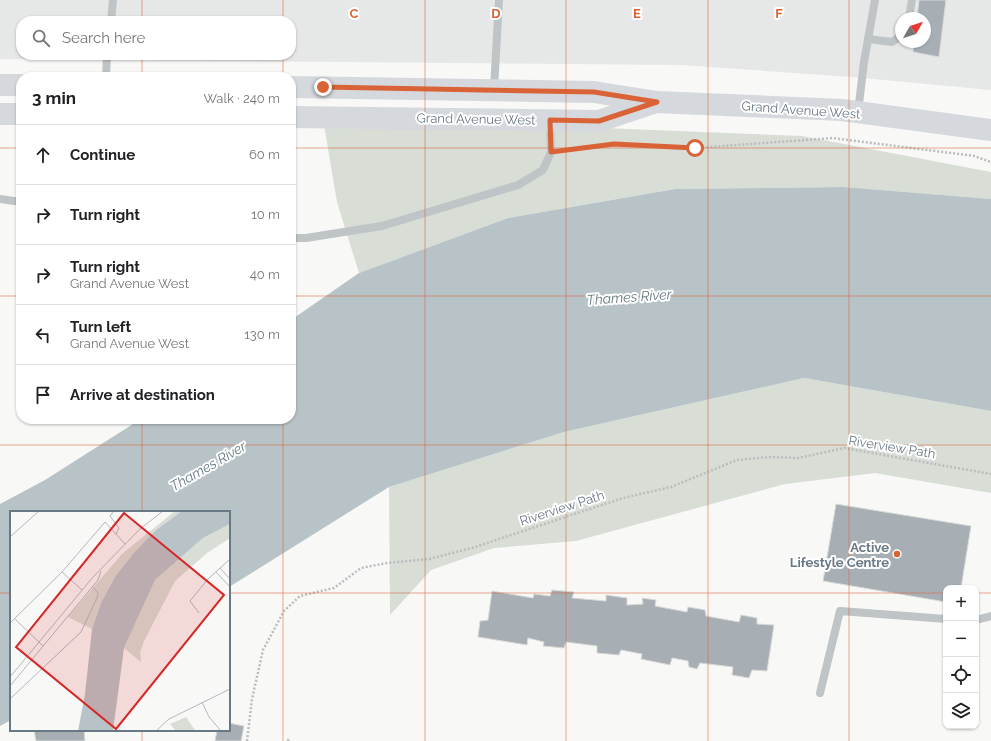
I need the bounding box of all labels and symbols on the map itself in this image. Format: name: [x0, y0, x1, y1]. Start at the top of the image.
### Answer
text: C: [350, 6, 359, 21]
text: D: [491, 6, 501, 21]
text: E: [633, 6, 641, 21]
text: F: [775, 6, 783, 21]
north arrow: [895, 12, 931, 48]
route end: [314, 78, 332, 96]
street label: Grand Avenue West: [741, 98, 862, 122]
street label: Grand Avenue West: [416, 110, 536, 128]
route start: [686, 139, 704, 157]
water label: Thames River: [586, 286, 673, 308]
street label: Riverview Path: [847, 433, 937, 461]
water label: Thames River: [167, 437, 250, 494]
street label: Riverview Path: [518, 487, 606, 529]
inset map: [10, 511, 230, 731]
place label: Active Lifestyle Centre: [790, 540, 889, 570]
marker: Active Lifestyle Centre: [892, 549, 902, 559]

